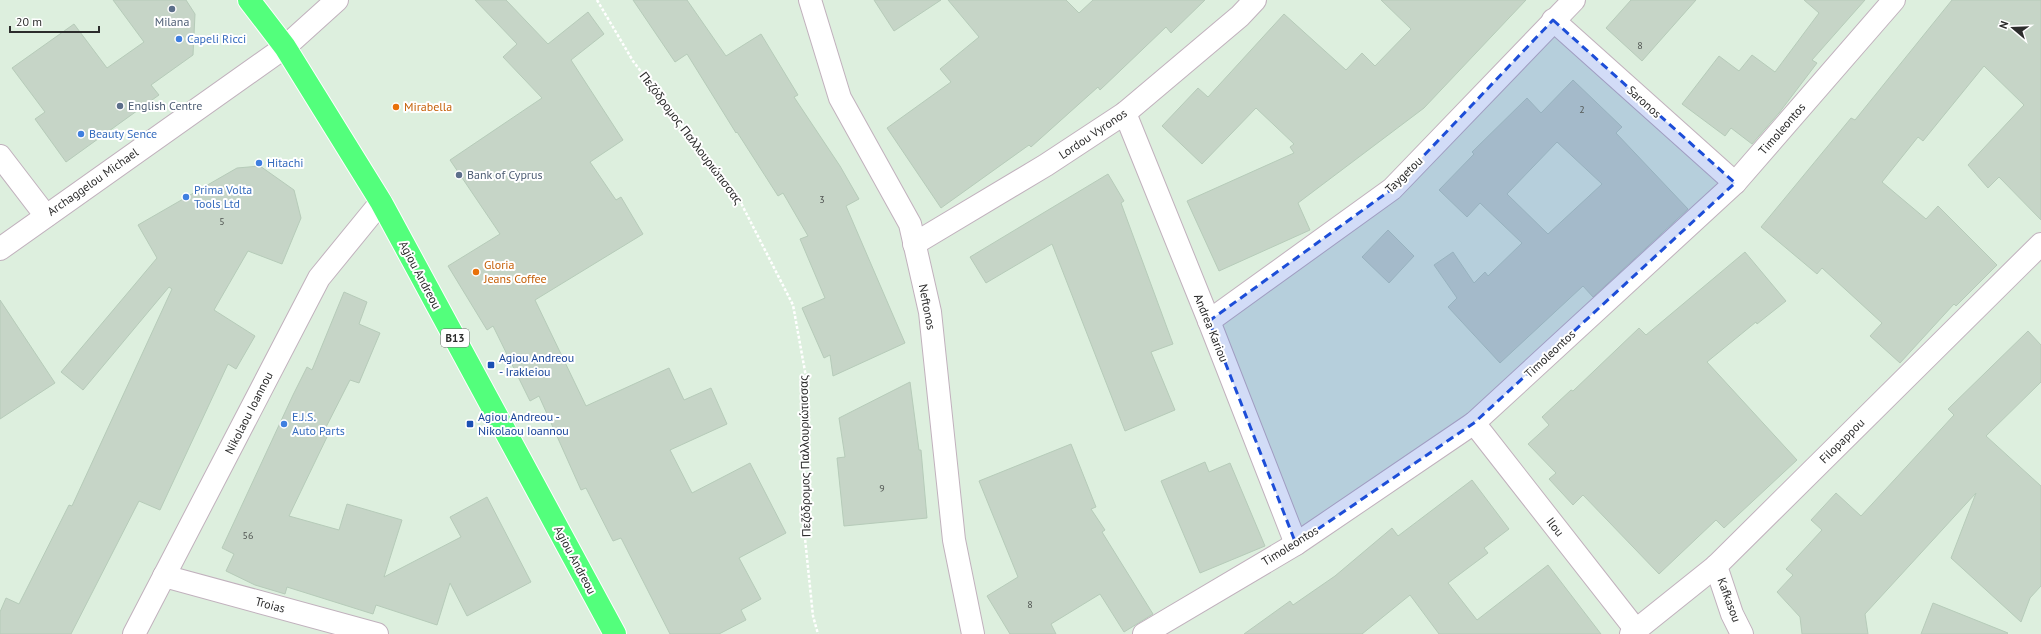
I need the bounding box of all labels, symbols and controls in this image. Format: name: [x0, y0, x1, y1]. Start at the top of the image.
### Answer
marker: Milana: [167, 4, 177, 14]
scale bar: [10, 8, 99, 34]
north arrow: [1993, 8, 2033, 48]
text: 20 m: [16, 14, 42, 29]
place label: Milana: [155, 14, 189, 29]
text: N: [1996, 19, 2011, 30]
place label: Capeli Ricci: [187, 31, 246, 46]
marker: Capeli Ricci: [174, 34, 184, 44]
house number: 8: [1637, 39, 1643, 52]
street label: Πεζόδρομος Παλλουριώτισσας: [637, 69, 746, 207]
street label: Saronos: [1624, 82, 1665, 121]
place label: English Centre: [128, 98, 202, 113]
place label: Mirabella: [404, 99, 452, 114]
street label: Timoleontos: [1755, 100, 1808, 158]
marker: English Centre: [115, 101, 125, 111]
marker: Mirabella: [391, 102, 401, 112]
house number: 2: [1579, 103, 1585, 116]
street label: Lordou Vyronos: [1056, 105, 1130, 162]
place label: Beauty Sence: [89, 126, 157, 141]
marker: Beauty Sence: [76, 129, 86, 139]
street label: Archaggelou Michael: [44, 144, 142, 219]
street label: Taygetou: [1382, 153, 1425, 196]
place label: Hitachi: [267, 155, 304, 170]
marker: Hitachi: [254, 158, 264, 168]
place label: Bank of Cyprus: [467, 167, 542, 182]
marker: Bank of Cyprus: [454, 170, 464, 180]
place label: Prima Volta Tools Ltd: [194, 182, 252, 211]
marker: Prima Volta Tools Ltd: [181, 192, 191, 202]
house number: 3: [819, 193, 825, 206]
house number: 5: [219, 215, 225, 228]
street label: Agiou Andreou: [396, 238, 445, 312]
place label: Gloria Jeans Coffee: [483, 257, 547, 286]
marker: Gloria Jeans Coffee: [471, 267, 481, 277]
street label: Neftonos: [916, 283, 939, 331]
street label: Andrea Kariou: [1191, 291, 1232, 364]
street label: Timoleontos: [1521, 326, 1578, 381]
road number: B13: [441, 329, 469, 347]
place label: Agiou Andreou - Irakleiou: [499, 350, 574, 379]
marker: Agiou Andreou - Irakleiou: [486, 360, 496, 370]
street label: Nikolaou Ioannou: [221, 369, 276, 457]
street label: Πεζόδρομος Παλλουριώτισσας: [796, 375, 813, 537]
place label: E.J.S. Auto Parts: [292, 409, 345, 438]
place label: Agiou Andreou - Nikolaou Ioannou: [478, 409, 569, 438]
street label: Filopappou: [1816, 415, 1867, 466]
marker: E.J.S. Auto Parts: [279, 419, 289, 429]
marker: Agiou Andreou - Nikolaou Ioannou: [465, 419, 475, 429]
house number: 9: [879, 482, 885, 495]
street label: Ilou: [1543, 514, 1567, 539]
street label: Timoleontos: [1259, 522, 1321, 569]
street label: Agiou Andreou: [551, 523, 600, 597]
house number: 56: [243, 529, 253, 542]
street label: Kafkasou: [1714, 575, 1744, 624]
street label: Troias: [254, 593, 287, 616]
house number: 8: [1027, 598, 1033, 611]

